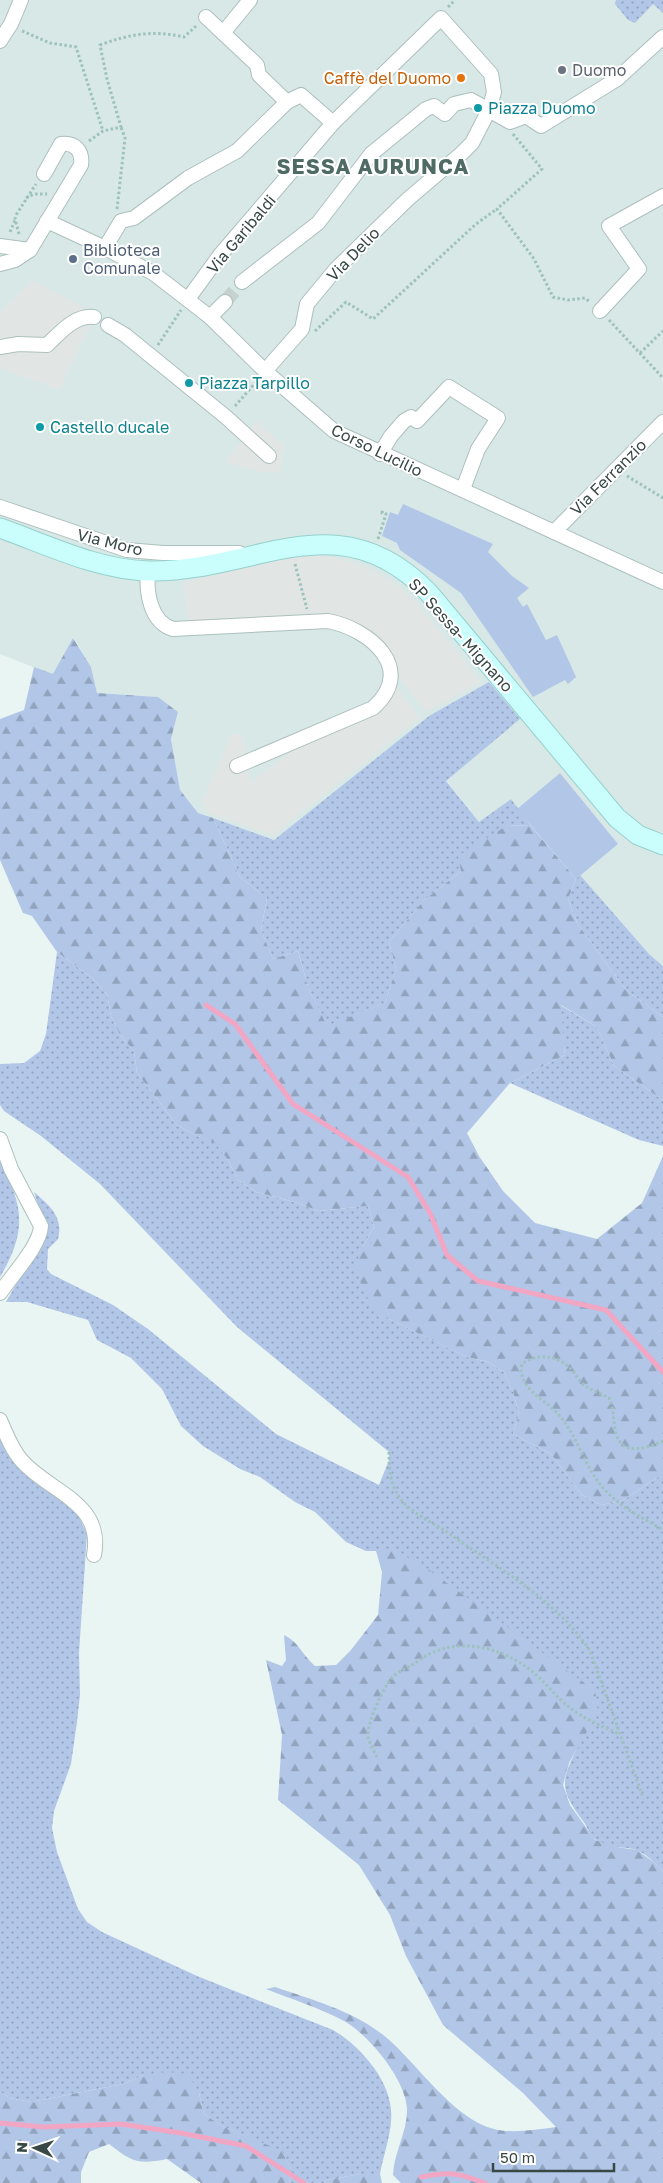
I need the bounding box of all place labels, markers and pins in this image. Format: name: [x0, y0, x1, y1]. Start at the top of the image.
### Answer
place label: Duomo: [572, 60, 626, 80]
marker: Duomo: [556, 64, 568, 76]
place label: Caffè del Duomo: [324, 68, 451, 88]
marker: Caffè del Duomo: [455, 72, 467, 84]
place label: Piazza Duomo: [488, 98, 596, 118]
marker: Piazza Duomo: [472, 102, 484, 114]
place label: Biblioteca Comunale: [83, 240, 160, 278]
marker: Biblioteca Comunale: [67, 253, 79, 265]
place label: Piazza Tarpillo: [199, 373, 310, 393]
marker: Piazza Tarpillo: [183, 377, 195, 389]
place label: Castello ducale: [50, 417, 169, 437]
marker: Castello ducale: [34, 421, 46, 433]

